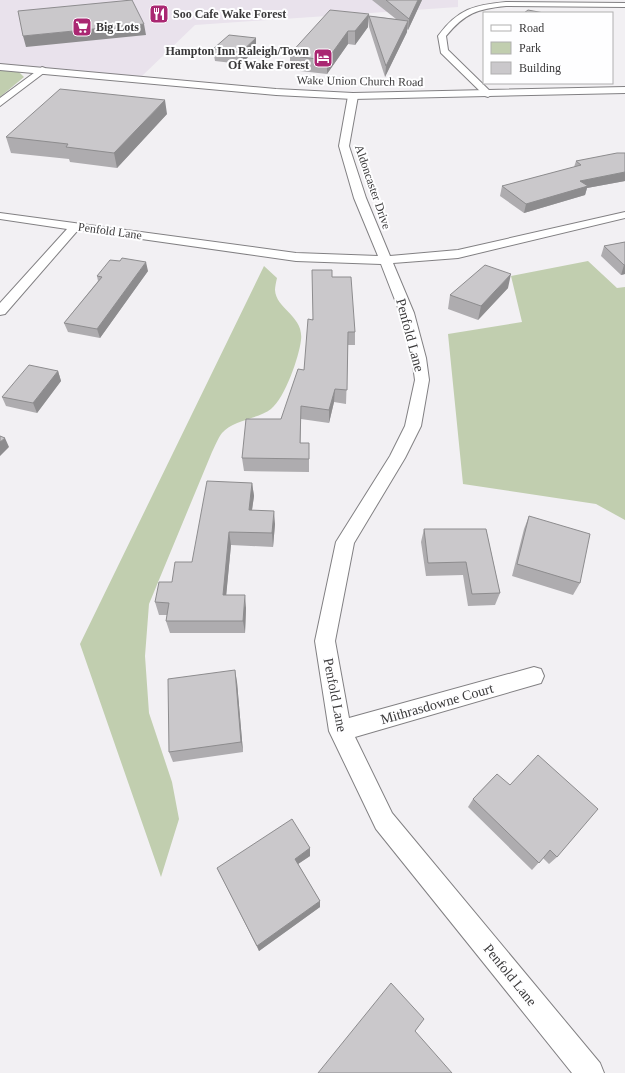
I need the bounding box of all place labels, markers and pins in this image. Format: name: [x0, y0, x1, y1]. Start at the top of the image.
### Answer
restaurant icon: Soo Cafe Wake Forest: [148, 3, 170, 25]
place label: Soo Cafe Wake Forest: [173, 7, 286, 21]
supermarket icon: Big Lots: [71, 16, 93, 38]
place label: Big Lots: [96, 20, 139, 34]
place label: Hampton Inn Raleigh/Town Of Wake Forest: [165, 44, 309, 72]
hotel icon: Hampton Inn Raleigh/Town Of Wake Forest: [312, 47, 334, 69]

